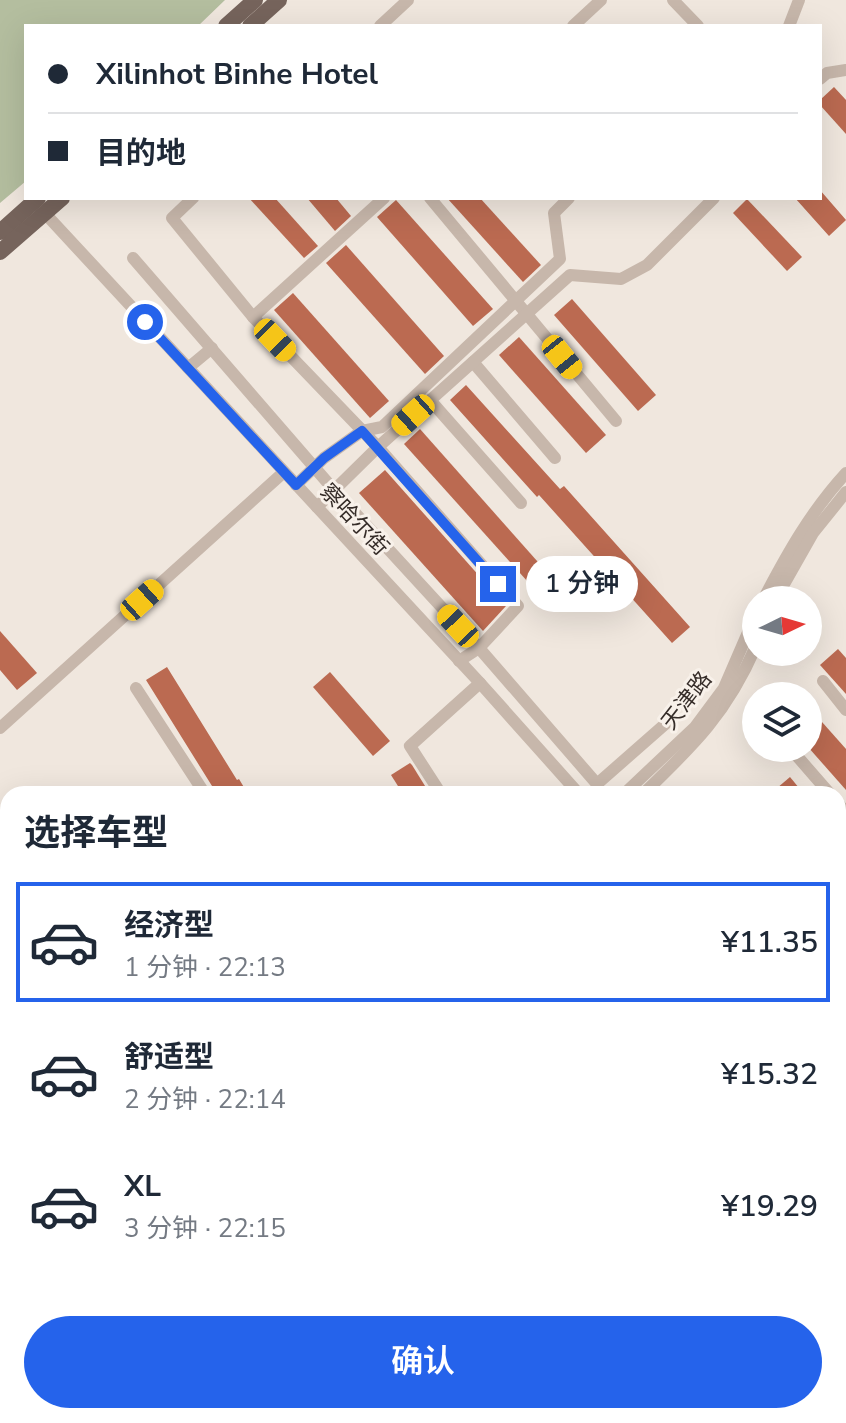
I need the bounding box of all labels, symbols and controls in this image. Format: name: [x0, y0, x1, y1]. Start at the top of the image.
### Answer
text: Xilinhot Binhe Hotel: [96, 54, 378, 95]
text: 目的地: [96, 133, 186, 174]
route start: [127, 304, 163, 340]
car: [250, 314, 300, 366]
car: [538, 331, 586, 383]
car: [387, 390, 439, 440]
street label: 察哈尔街: [313, 477, 395, 562]
callout: 1 分钟: [526, 556, 638, 612]
route end: [480, 566, 516, 602]
text: 1 分钟: [545, 566, 619, 601]
car: [116, 575, 168, 625]
north arrow: [742, 586, 822, 666]
map controls: [742, 586, 822, 762]
car: [433, 600, 483, 652]
street label: 天津路: [655, 665, 719, 736]
button: layers: [742, 682, 822, 762]
text: 选择车型: [24, 809, 168, 858]
text: 经济型: [124, 905, 214, 946]
icon: car: [28, 906, 100, 978]
text: ¥11.35: [721, 922, 818, 963]
text: 1 分钟 · 22:13: [124, 950, 286, 985]
text: 舒适型: [124, 1037, 214, 1078]
icon: car: [28, 1038, 100, 1110]
text: ¥15.32: [721, 1054, 818, 1095]
text: 2 分钟 · 22:14: [124, 1082, 286, 1117]
text: XL: [124, 1166, 161, 1207]
icon: car: [28, 1170, 100, 1242]
text: ¥19.29: [721, 1186, 818, 1227]
text: 3 分钟 · 22:15: [124, 1211, 286, 1246]
button: 确认: [24, 1316, 822, 1408]

